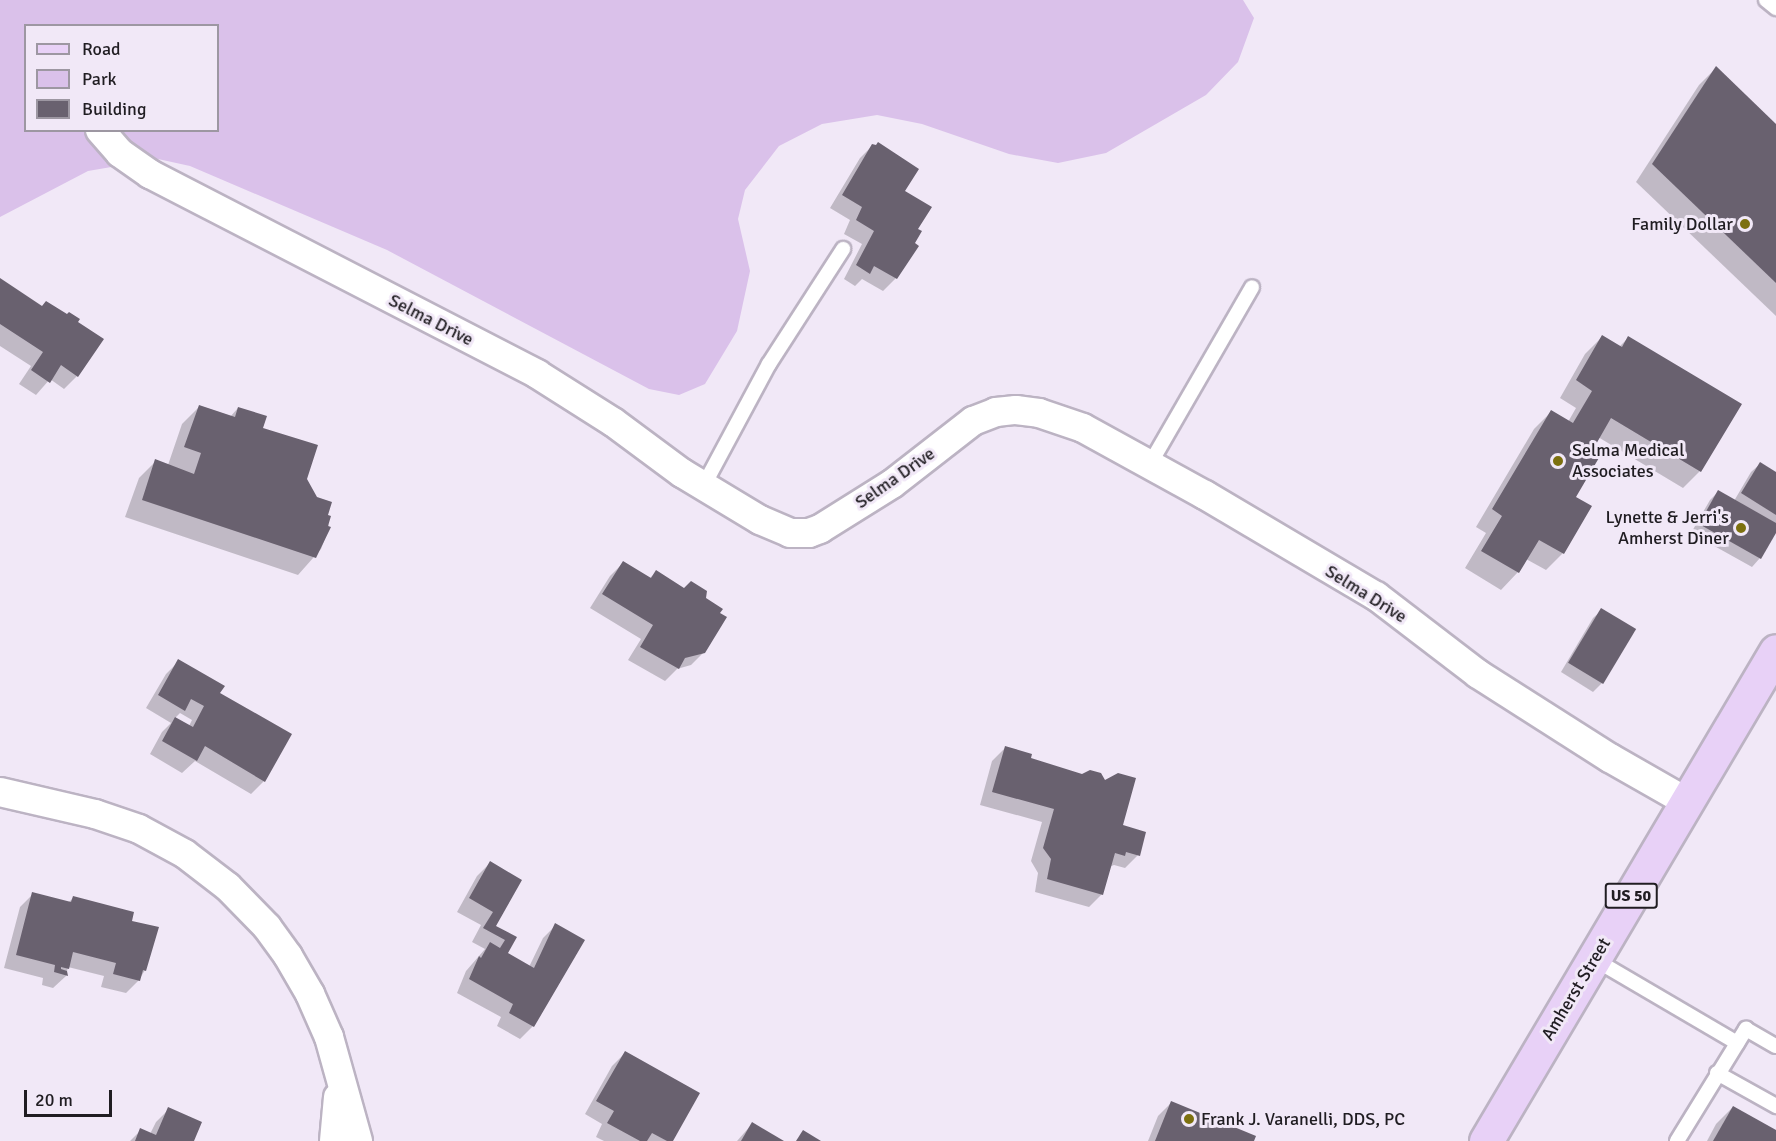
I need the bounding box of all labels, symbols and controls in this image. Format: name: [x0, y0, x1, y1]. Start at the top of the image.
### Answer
legend: [24, 24, 219, 132]
text: Road: [82, 38, 121, 60]
text: Park: [82, 68, 117, 90]
text: Building: [82, 98, 146, 120]
place label: Family Dollar: [1631, 213, 1733, 235]
marker: Family Dollar: [1738, 217, 1752, 231]
street label: Selma Drive: [385, 289, 477, 351]
place label: Selma Medical Associates: [1572, 440, 1685, 482]
street label: Selma Drive: [851, 443, 939, 513]
marker: Selma Medical Associates: [1549, 452, 1567, 470]
place label: Lynette & Jerri's Amherst Diner: [1606, 507, 1729, 550]
marker: Lynette & Jerri's Amherst Diner: [1734, 521, 1748, 535]
street label: Selma Drive: [1321, 560, 1411, 628]
road number: US 50: [1604, 883, 1658, 909]
street label: Amherst Street: [1537, 934, 1615, 1044]
scale bar: [27, 1078, 116, 1116]
text: 20 m: [35, 1089, 73, 1111]
place label: Frank J. Varanelli, DDS, PC: [1201, 1108, 1405, 1130]
marker: Frank J. Varanelli, DDS, PC: [1182, 1112, 1196, 1126]

